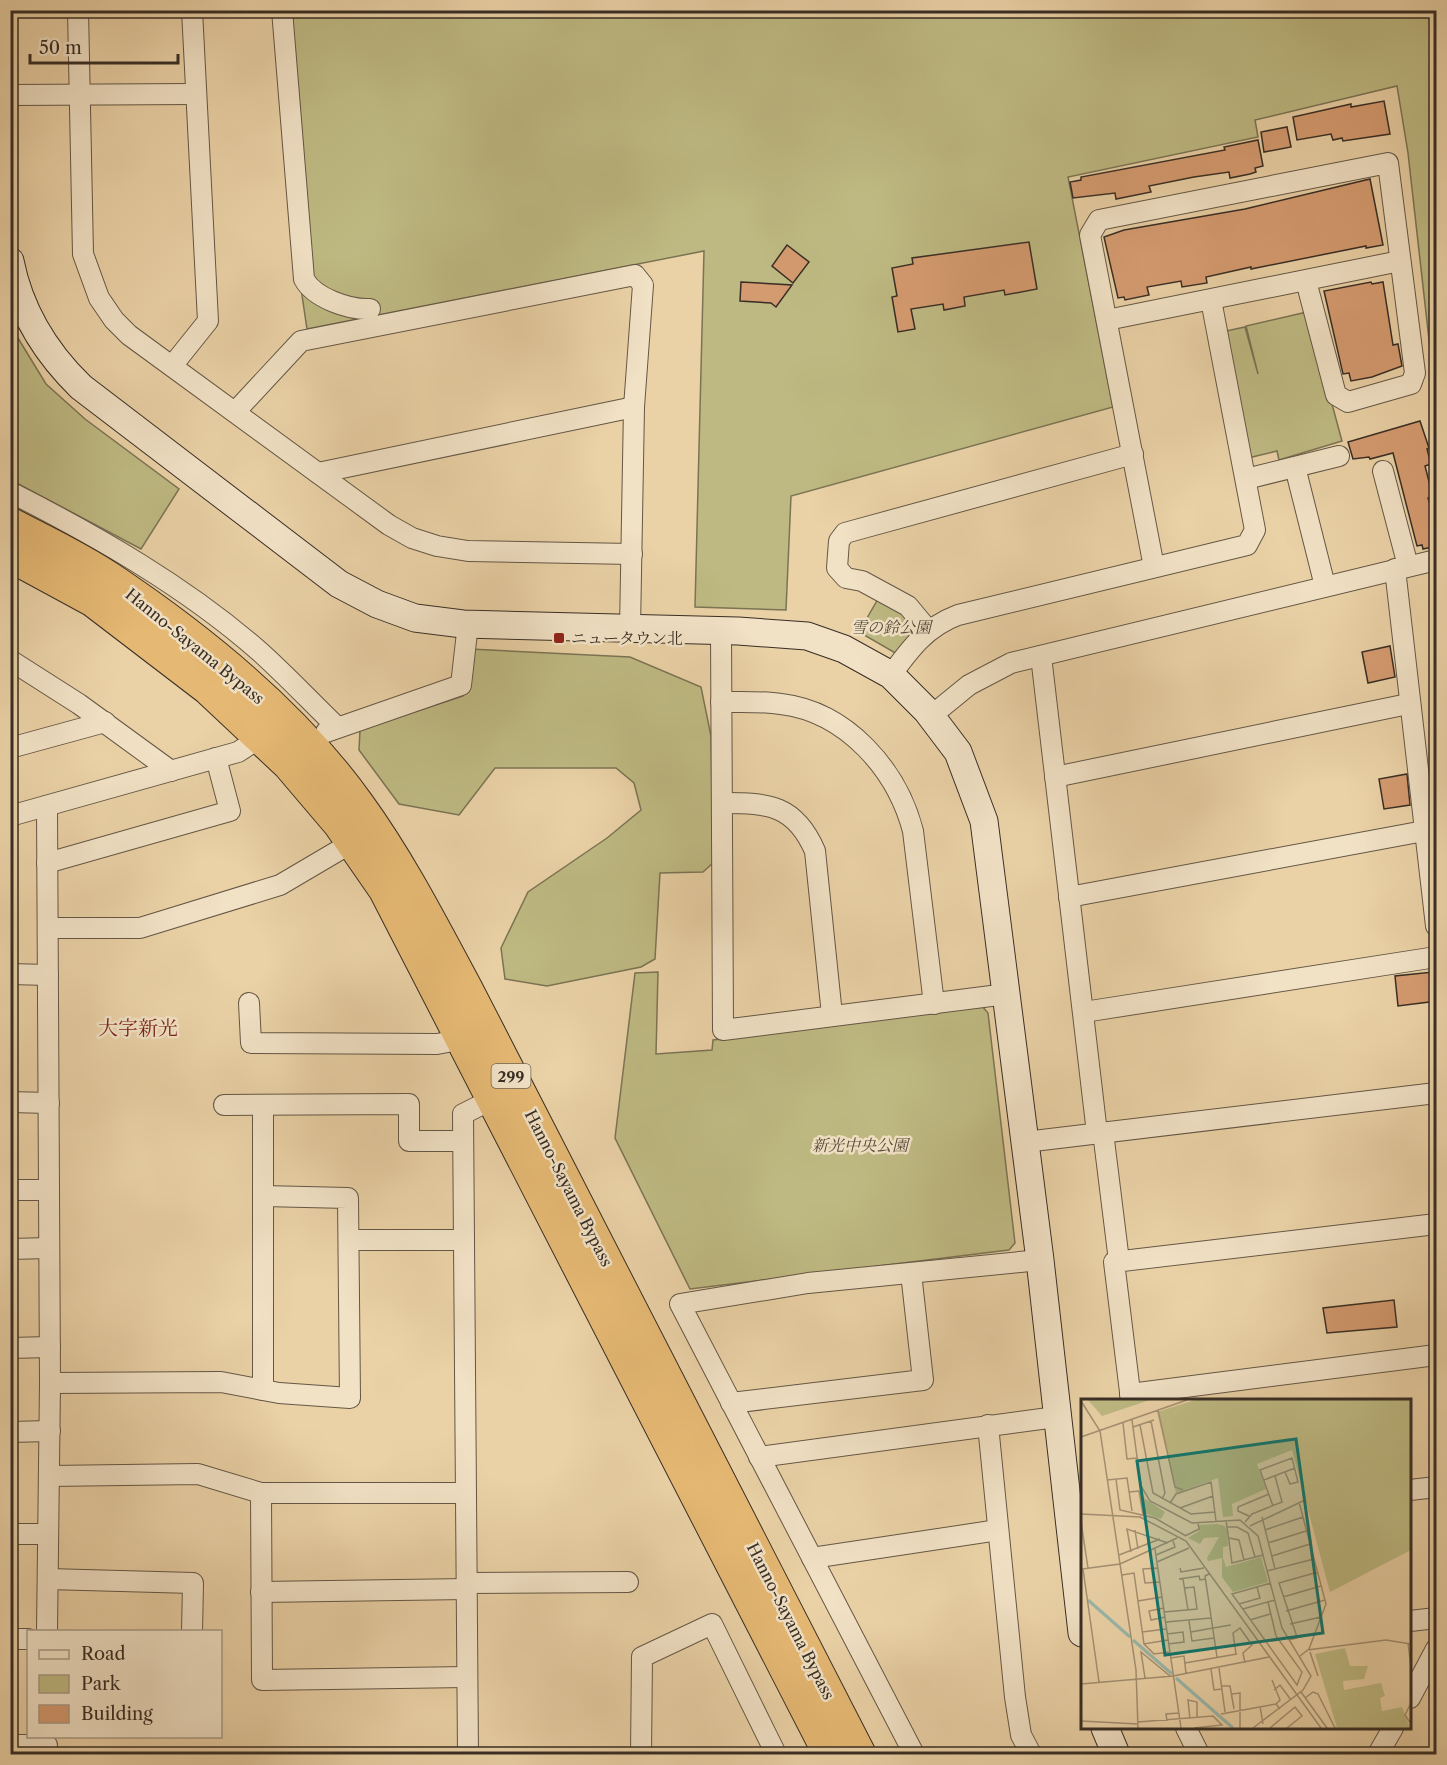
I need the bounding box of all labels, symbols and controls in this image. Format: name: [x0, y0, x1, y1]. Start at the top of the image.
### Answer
scale bar: [30, 27, 178, 65]
text: 50 m: [39, 37, 82, 59]
street label: Hanno-Sayama Bypass: [121, 584, 269, 708]
park label: 雪の鈴公園: [851, 617, 934, 637]
place label: ニュータウン北: [571, 628, 683, 648]
marker: ニュータウン北: [552, 631, 566, 645]
district label: 大字新光: [98, 1016, 178, 1040]
road number: 299: [492, 1064, 530, 1088]
street label: Hanno-Sayama Bypass: [521, 1106, 617, 1270]
park label: 新光中央公園: [812, 1135, 911, 1155]
inset map: [1081, 1399, 1411, 1729]
street label: Hanno-Sayama Bypass: [743, 1539, 839, 1703]
legend: [27, 1630, 222, 1738]
text: Road: [81, 1643, 126, 1665]
text: Park: [81, 1673, 122, 1695]
text: Building: [81, 1703, 153, 1725]

